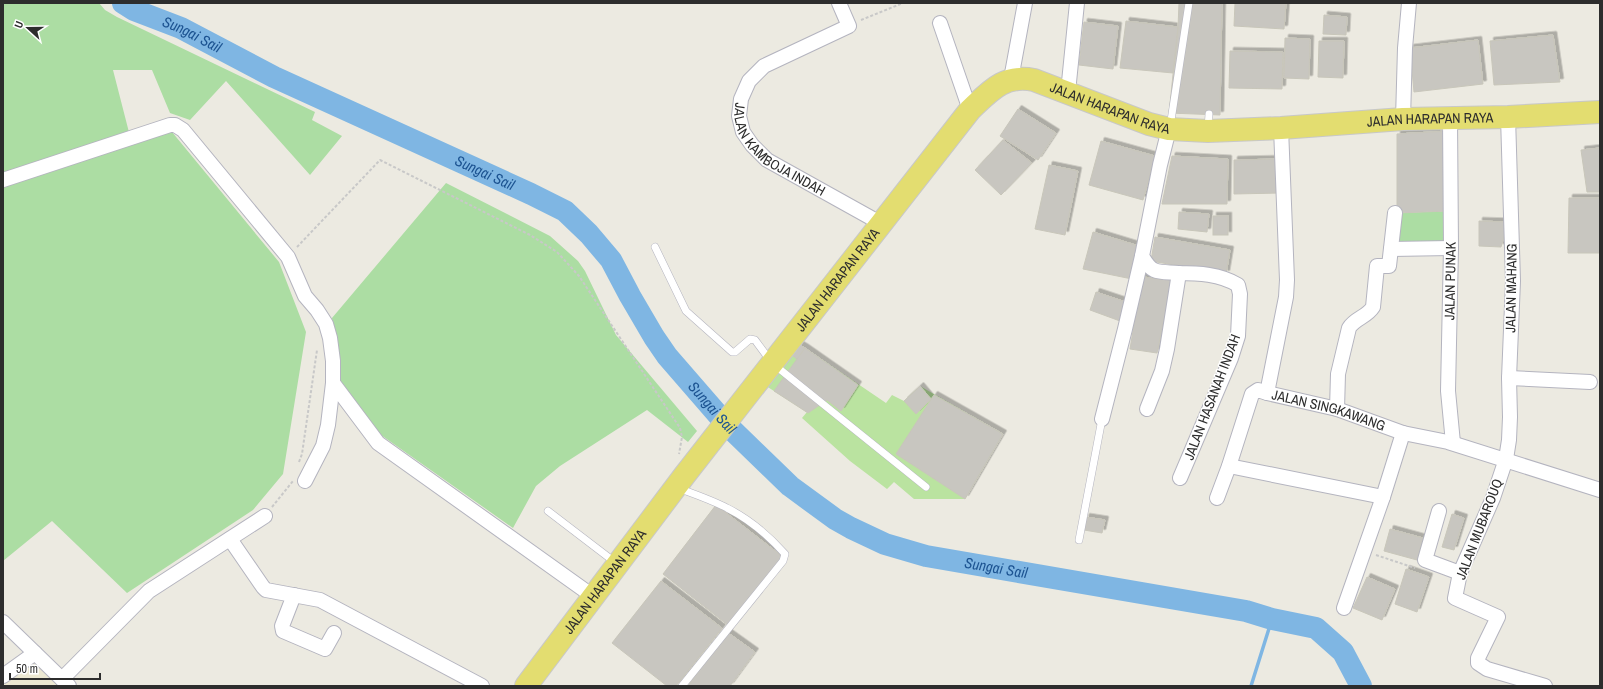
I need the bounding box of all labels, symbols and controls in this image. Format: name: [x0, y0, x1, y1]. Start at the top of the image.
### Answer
north arrow: [8, 8, 48, 48]
water label: Sungai Sail: [159, 11, 226, 58]
text: U: [11, 19, 26, 30]
street label: JALAN HARAPAN RAYA: [1048, 78, 1172, 138]
street label: JALAN KAMBOJA INDAH: [730, 102, 829, 200]
street label: JALAN HARAPAN RAYA: [1366, 108, 1494, 131]
water label: Sungai Sail: [452, 150, 518, 195]
street label: JALAN HARAPAN RAYA: [791, 224, 884, 335]
street label: JALAN PUNAK: [1440, 241, 1460, 320]
street label: JALAN MAHANG: [1501, 243, 1521, 333]
street label: JALAN HASANAH INDAH: [1180, 332, 1244, 462]
water label: Sungai Sail: [684, 377, 741, 439]
street label: JALAN SINGKAWANG: [1270, 385, 1388, 435]
street label: JALAN MUBAROUQ: [1452, 476, 1507, 582]
street label: JALAN HARAPAN RAYA: [560, 525, 650, 637]
water label: Sungai Sail: [963, 552, 1029, 583]
scale bar: [10, 655, 100, 681]
text: 50 m: [16, 661, 38, 677]

